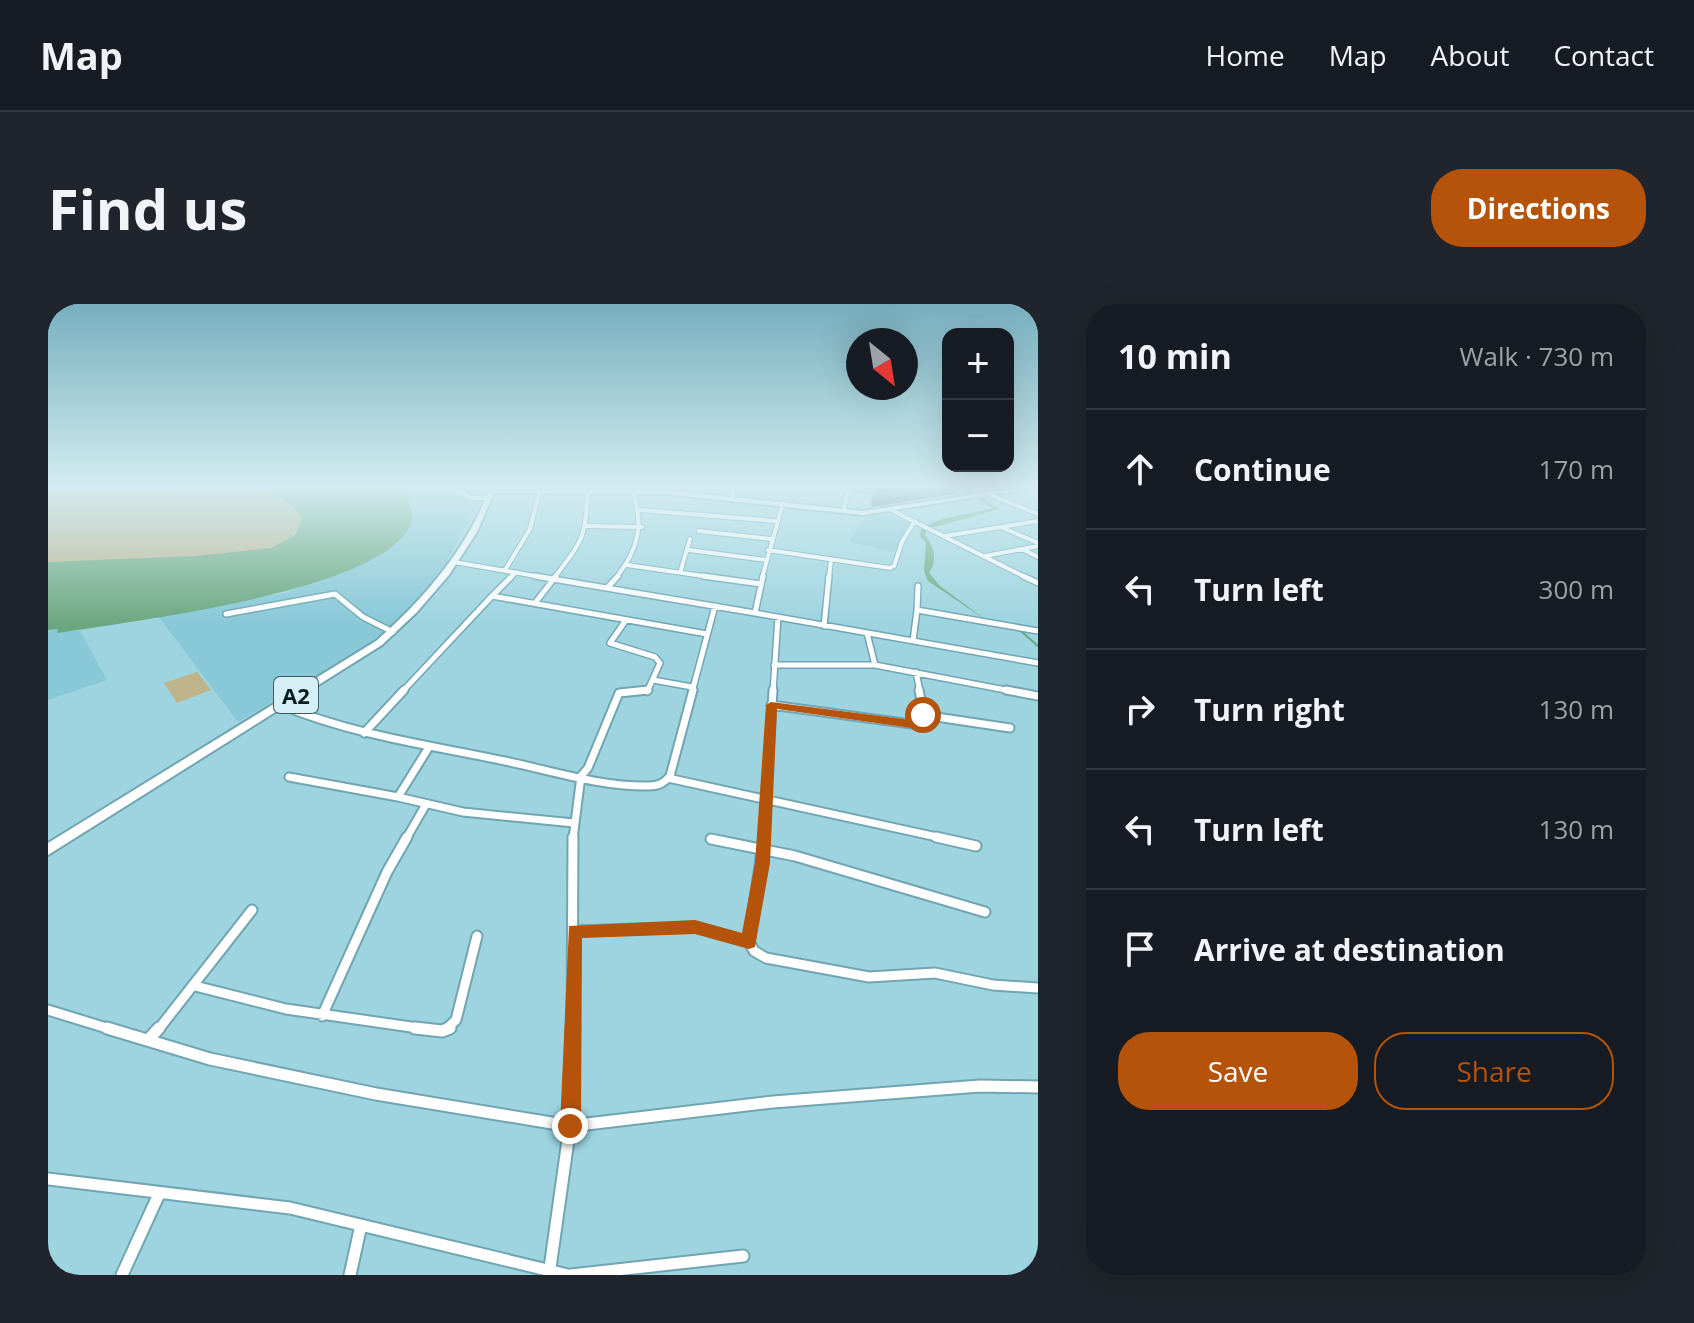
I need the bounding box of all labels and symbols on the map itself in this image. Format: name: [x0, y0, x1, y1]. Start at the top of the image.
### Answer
north arrow: [846, 328, 918, 400]
road number: A2: [274, 677, 318, 713]
route start: [905, 697, 941, 733]
route end: [552, 1108, 588, 1144]

